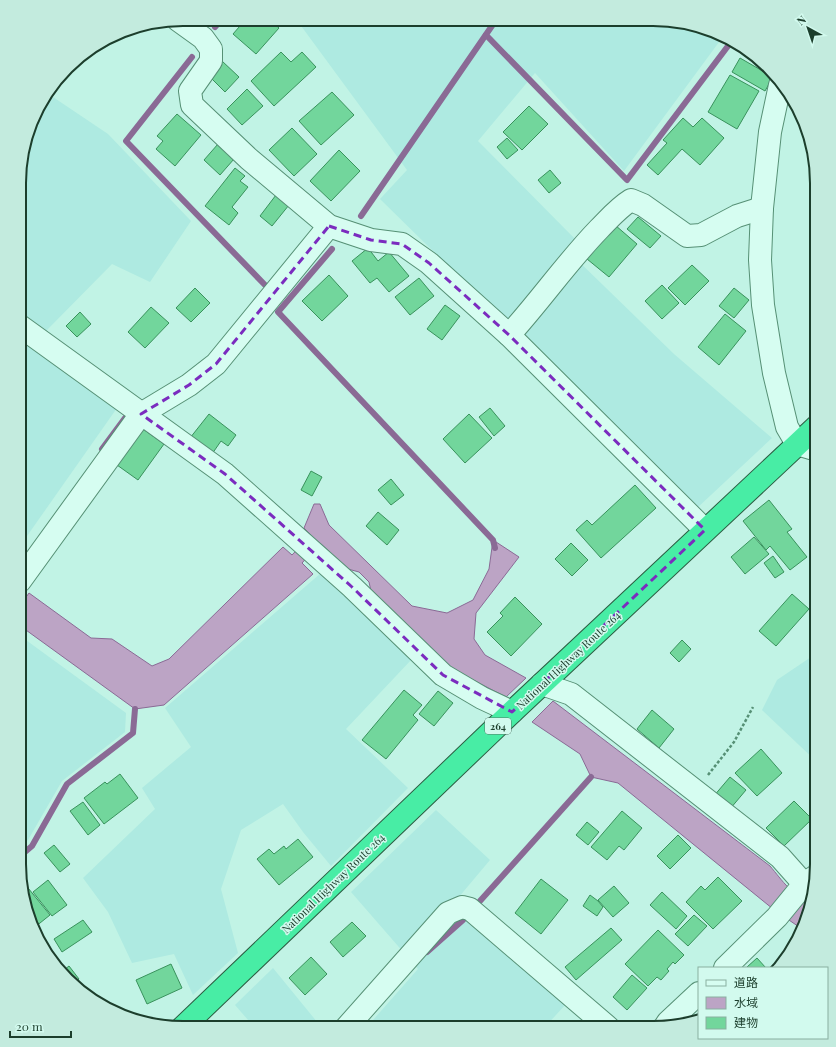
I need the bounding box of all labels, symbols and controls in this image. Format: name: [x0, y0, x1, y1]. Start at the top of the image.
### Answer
north arrow: [788, 8, 828, 48]
text: N: [793, 12, 809, 28]
street label: National Highway Route 264: [513, 607, 624, 712]
road number: 264: [485, 718, 511, 734]
street label: National Highway Route 264: [278, 829, 388, 936]
legend: [698, 967, 828, 1039]
text: 道路: [734, 974, 758, 990]
text: 水域: [734, 994, 758, 1010]
scale bar: [10, 1013, 71, 1039]
text: 建物: [734, 1014, 758, 1030]
text: 20 m: [16, 1018, 43, 1034]

